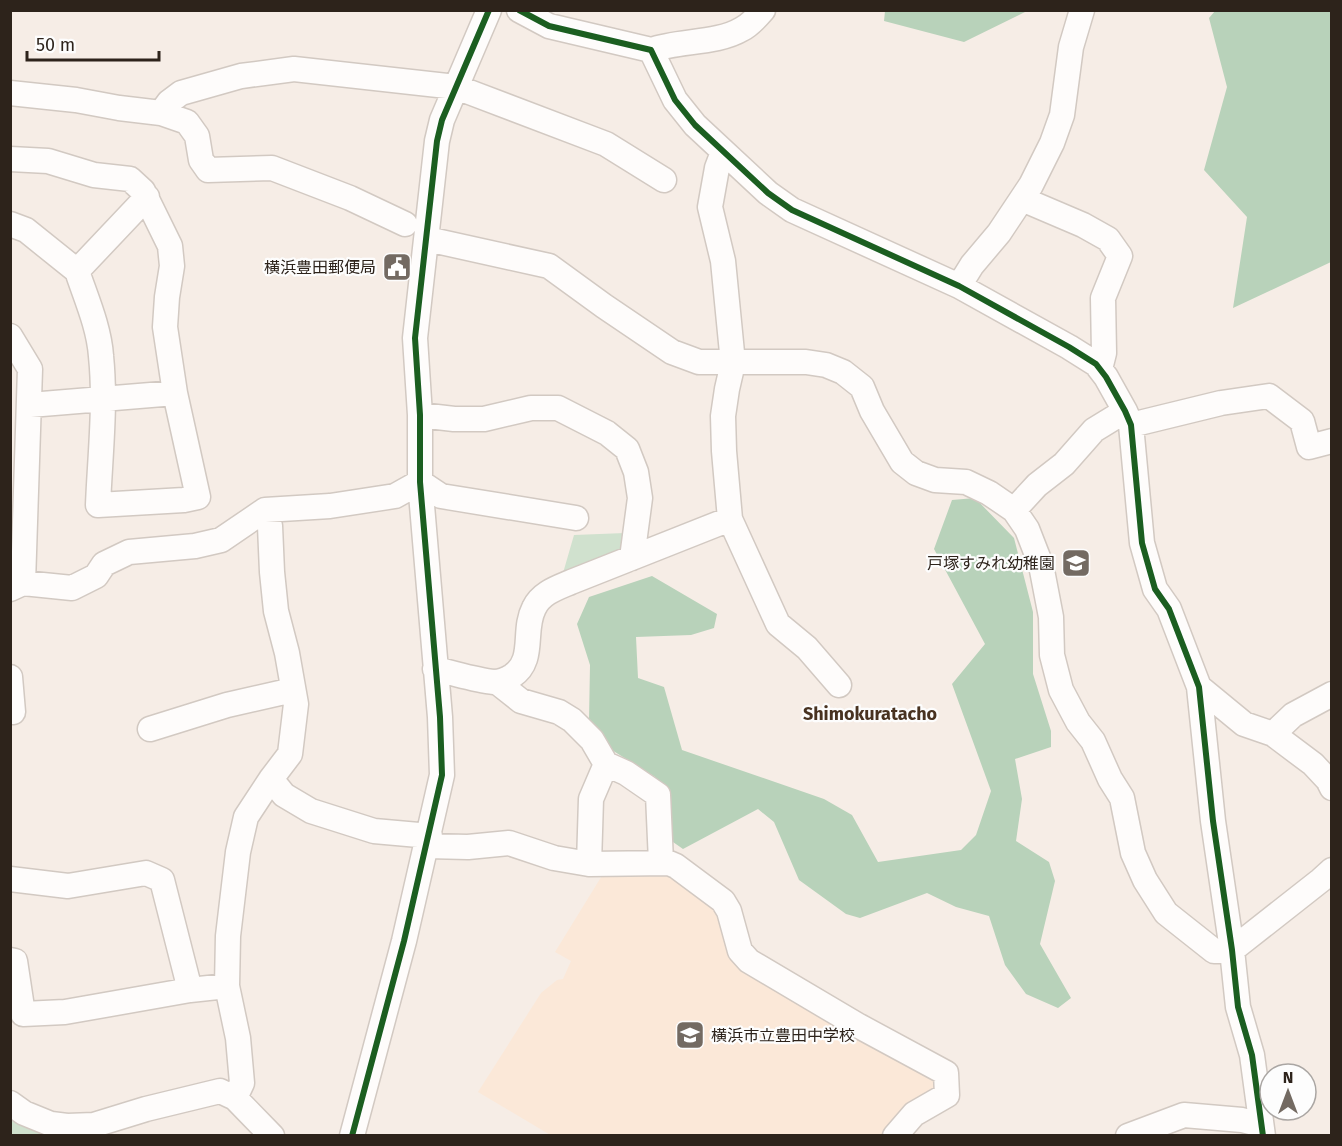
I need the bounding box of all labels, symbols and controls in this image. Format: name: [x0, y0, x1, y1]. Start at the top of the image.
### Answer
scale bar: [27, 24, 159, 62]
text: 50 m: [36, 34, 75, 56]
public building icon: 横浜豊田郵便局: [381, 251, 413, 283]
place label: 横浜豊田郵便局: [264, 258, 376, 277]
school or university icon: 戸塚すみれ幼稚園: [1060, 547, 1092, 579]
place label: 戸塚すみれ幼稚園: [927, 554, 1055, 573]
district label: Shimokuratacho: [803, 703, 937, 725]
school or university icon: 横浜市立豊田中学校: [674, 1019, 706, 1051]
place label: 横浜市立豊田中学校: [711, 1026, 855, 1045]
north arrow: [1258, 1062, 1318, 1122]
text: N: [1283, 1068, 1293, 1087]

